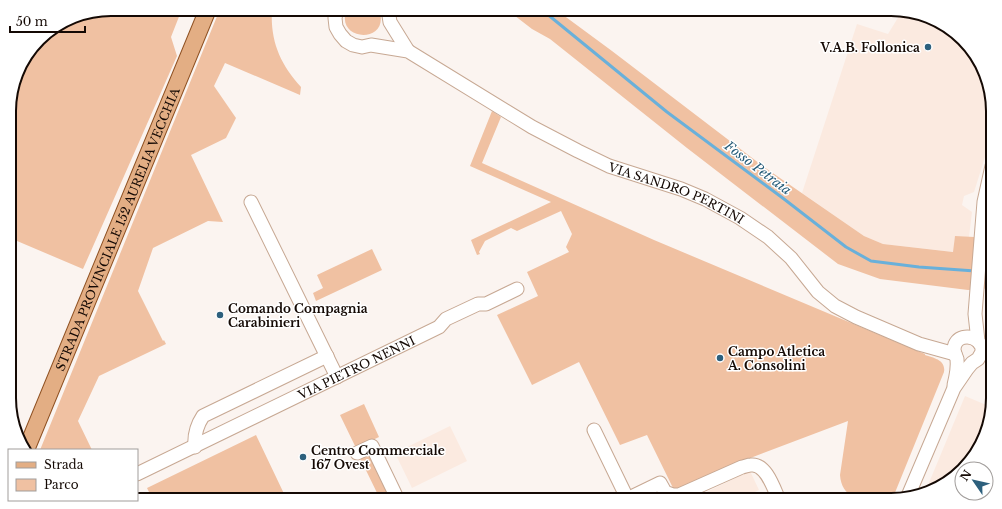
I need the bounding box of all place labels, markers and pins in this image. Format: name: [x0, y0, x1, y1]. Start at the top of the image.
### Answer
place label: V.A.B. Follonica: [820, 40, 920, 55]
marker: V.A.B. Follonica: [923, 42, 933, 52]
place label: Comando Compagnia Carabinieri: [228, 301, 368, 330]
marker: Comando Compagnia Carabinieri: [215, 310, 225, 320]
place label: Campo Atletica A. Consolini: [727, 344, 825, 373]
marker: Campo Atletica A. Consolini: [715, 353, 725, 363]
place label: Centro Commerciale 167 Ovest: [311, 443, 445, 472]
marker: Centro Commerciale 167 Ovest: [298, 452, 308, 462]

